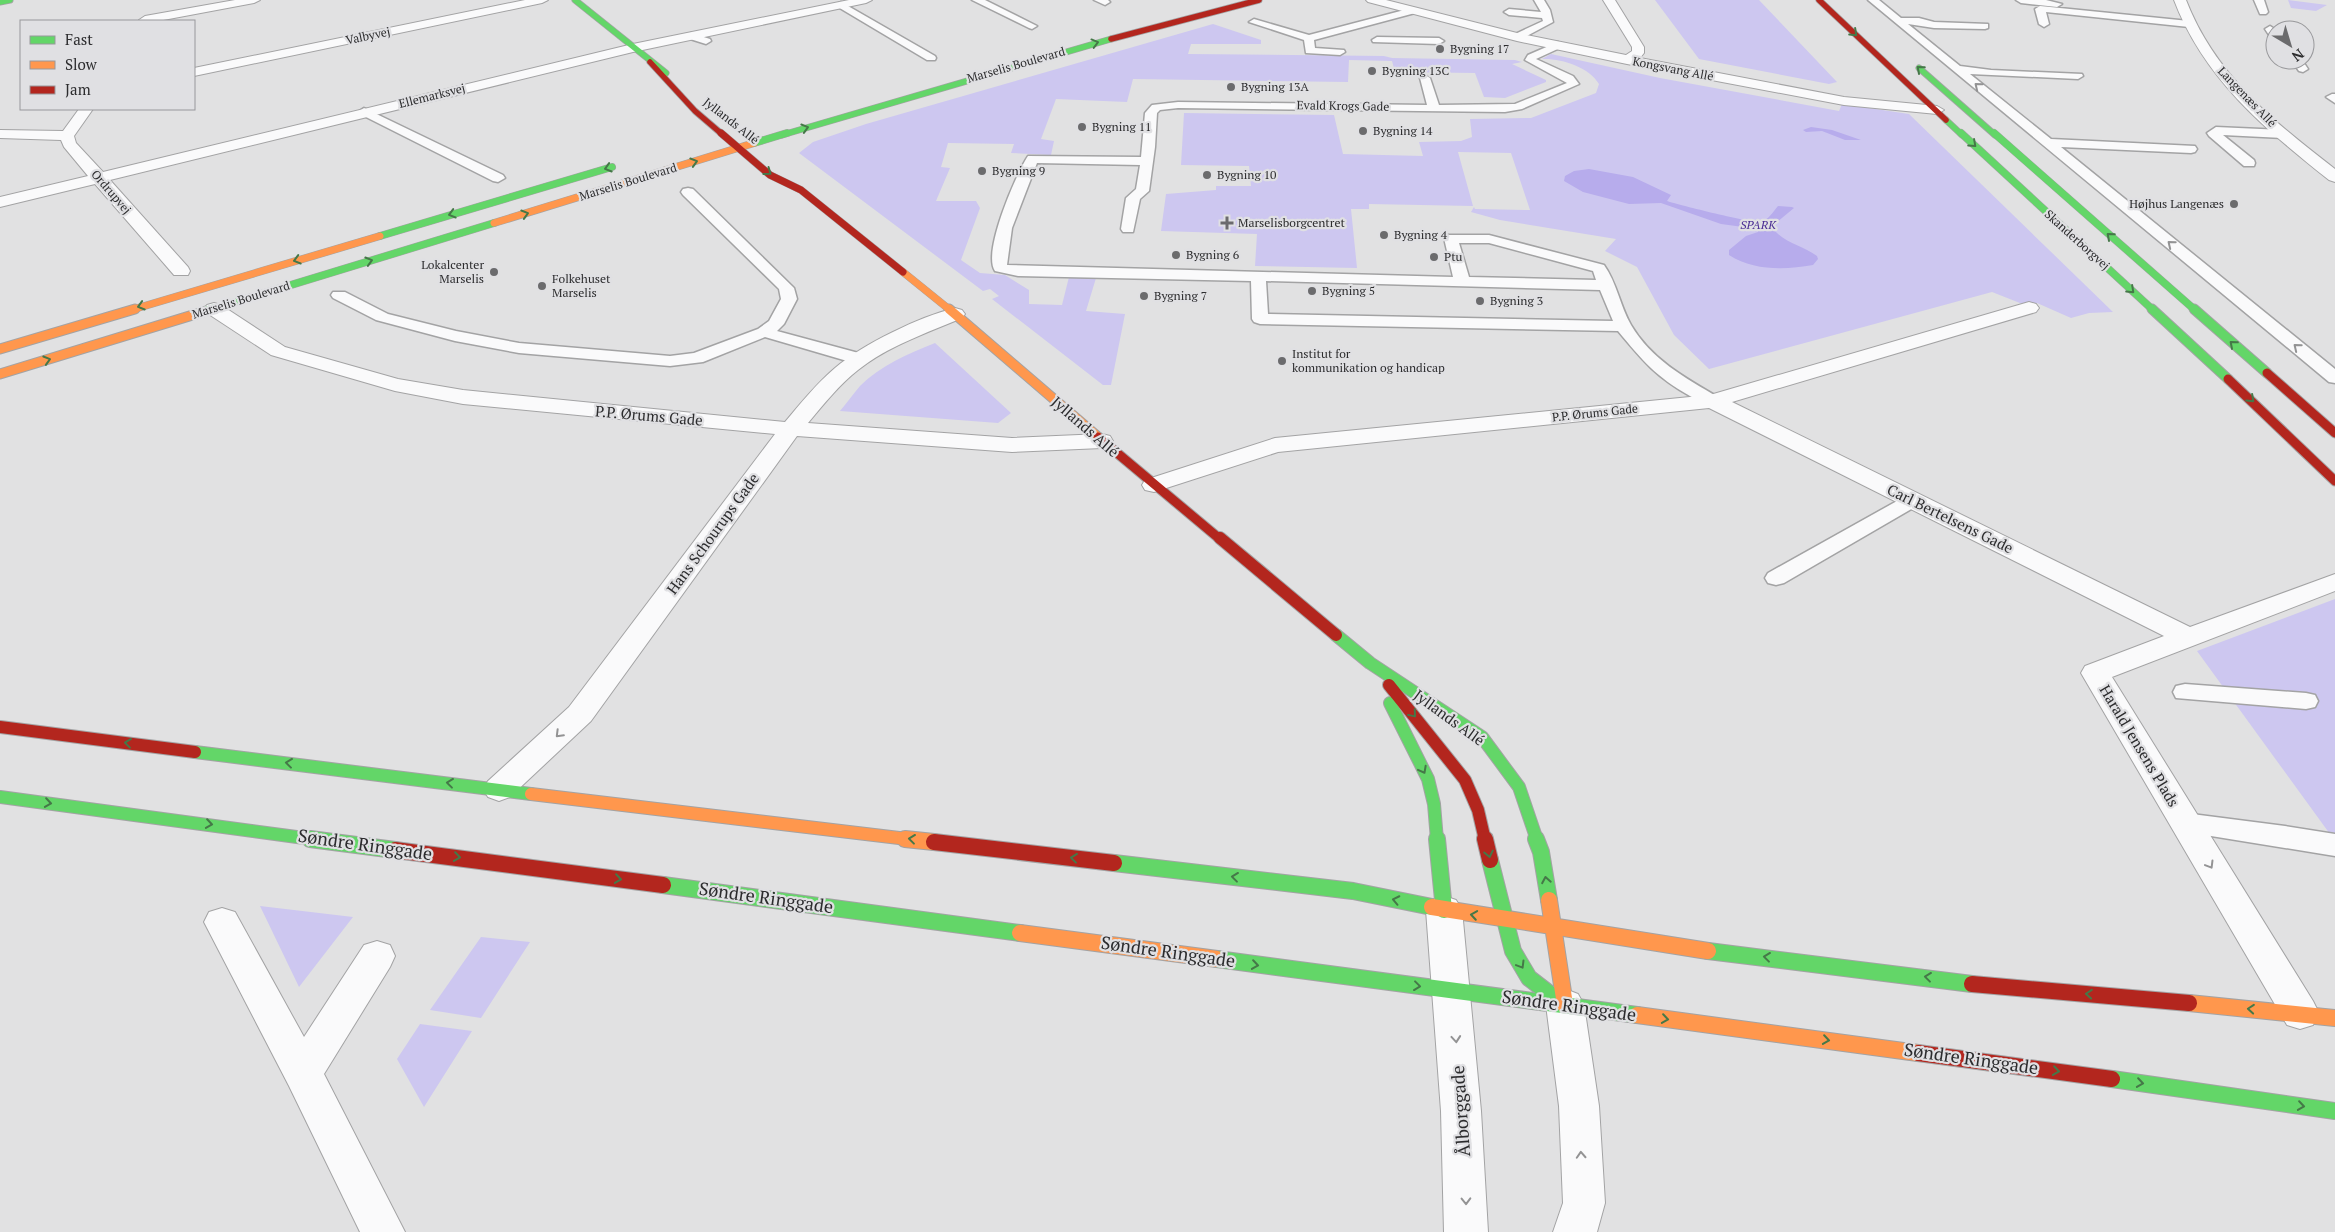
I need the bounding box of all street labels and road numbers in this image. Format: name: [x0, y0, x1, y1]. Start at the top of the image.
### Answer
street label: Valbyvej: [344, 23, 391, 48]
street label: Marselis Boulevard: [965, 43, 1067, 86]
street label: Kongsvang Allé: [1631, 53, 1715, 84]
street label: Langenæs Allé: [2215, 63, 2280, 130]
street label: Ellemarksvej: [397, 80, 467, 111]
street label: Jyllands Allé: [700, 94, 762, 147]
street label: Evald Krogs Gade: [1297, 97, 1390, 114]
street label: Marselis Boulevard: [577, 159, 679, 204]
street label: Ordrupvej: [88, 167, 135, 217]
street label: Skanderborgvej: [2042, 206, 2113, 273]
street label: Marselis Boulevard: [190, 277, 292, 322]
street label: Jyllands Allé: [1048, 391, 1124, 461]
street label: P.P. Ørums Gade: [594, 400, 704, 430]
street label: P.P. Ørums Gade: [1551, 401, 1639, 424]
street label: Hans Schourups Gade: [661, 469, 763, 598]
street label: Carl Bertelsens Gade: [1884, 479, 2017, 557]
street label: Harald Jensens Plads: [2096, 681, 2184, 810]
street label: Jyllands Allé: [1410, 685, 1489, 750]
street label: Søndre Ringgade: [296, 823, 434, 865]
street label: Søndre Ringgade: [697, 876, 835, 918]
street label: Søndre Ringgade: [1099, 930, 1237, 972]
street label: Søndre Ringgade: [1500, 984, 1638, 1026]
street label: Søndre Ringgade: [1902, 1037, 2040, 1079]
street label: Ålborggade: [1445, 1065, 1475, 1158]

